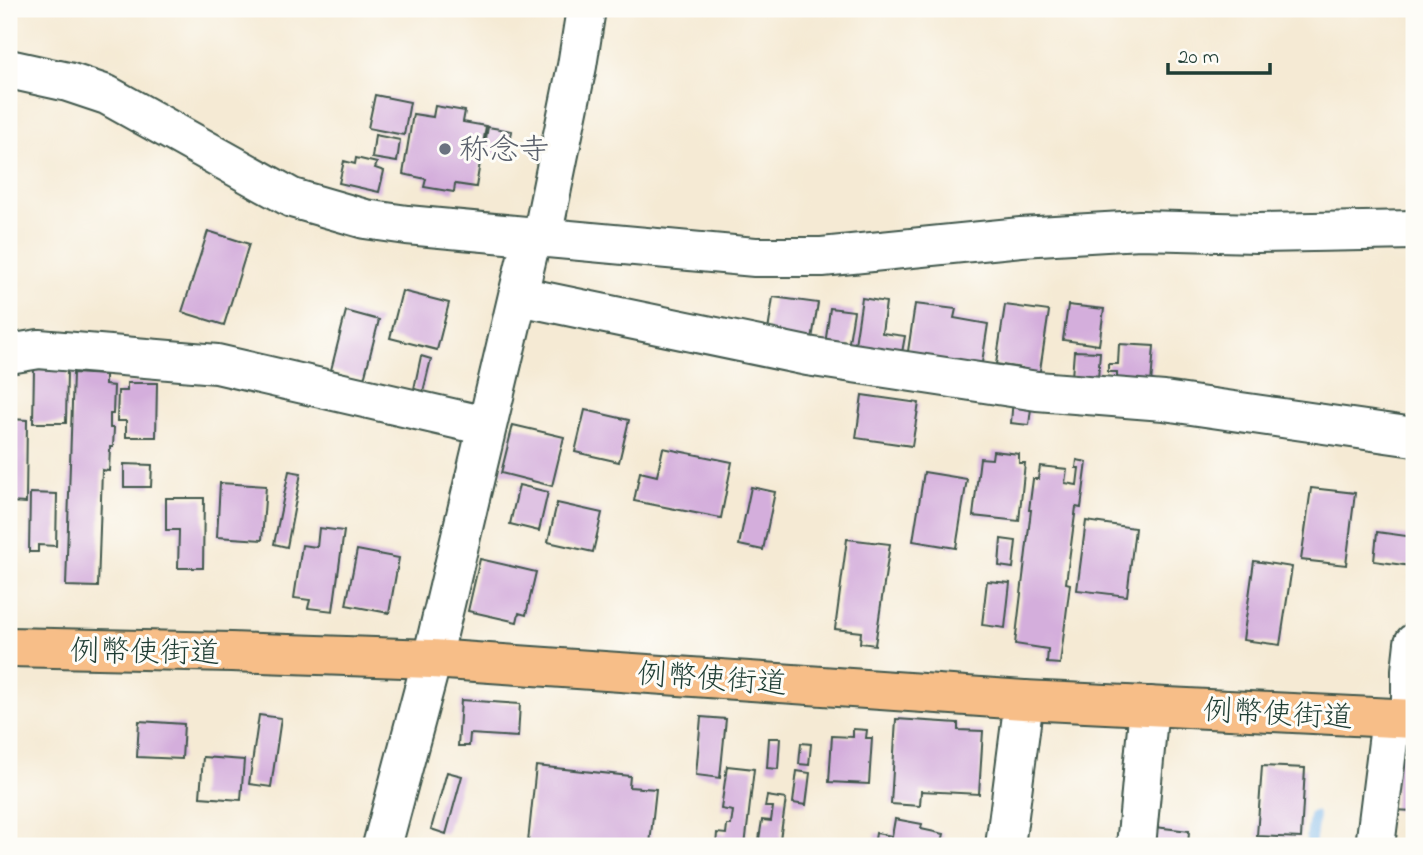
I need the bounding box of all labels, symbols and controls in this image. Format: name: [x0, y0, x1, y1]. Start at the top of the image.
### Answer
scale bar: [1168, 32, 1269, 76]
text: 20 m: [1178, 43, 1219, 73]
place label: 称念寺: [459, 130, 549, 174]
marker: 称念寺: [437, 141, 453, 157]
street label: 例幣使街道: [70, 631, 220, 677]
street label: 例幣使街道: [635, 654, 788, 708]
street label: 例幣使街道: [1202, 690, 1354, 742]

